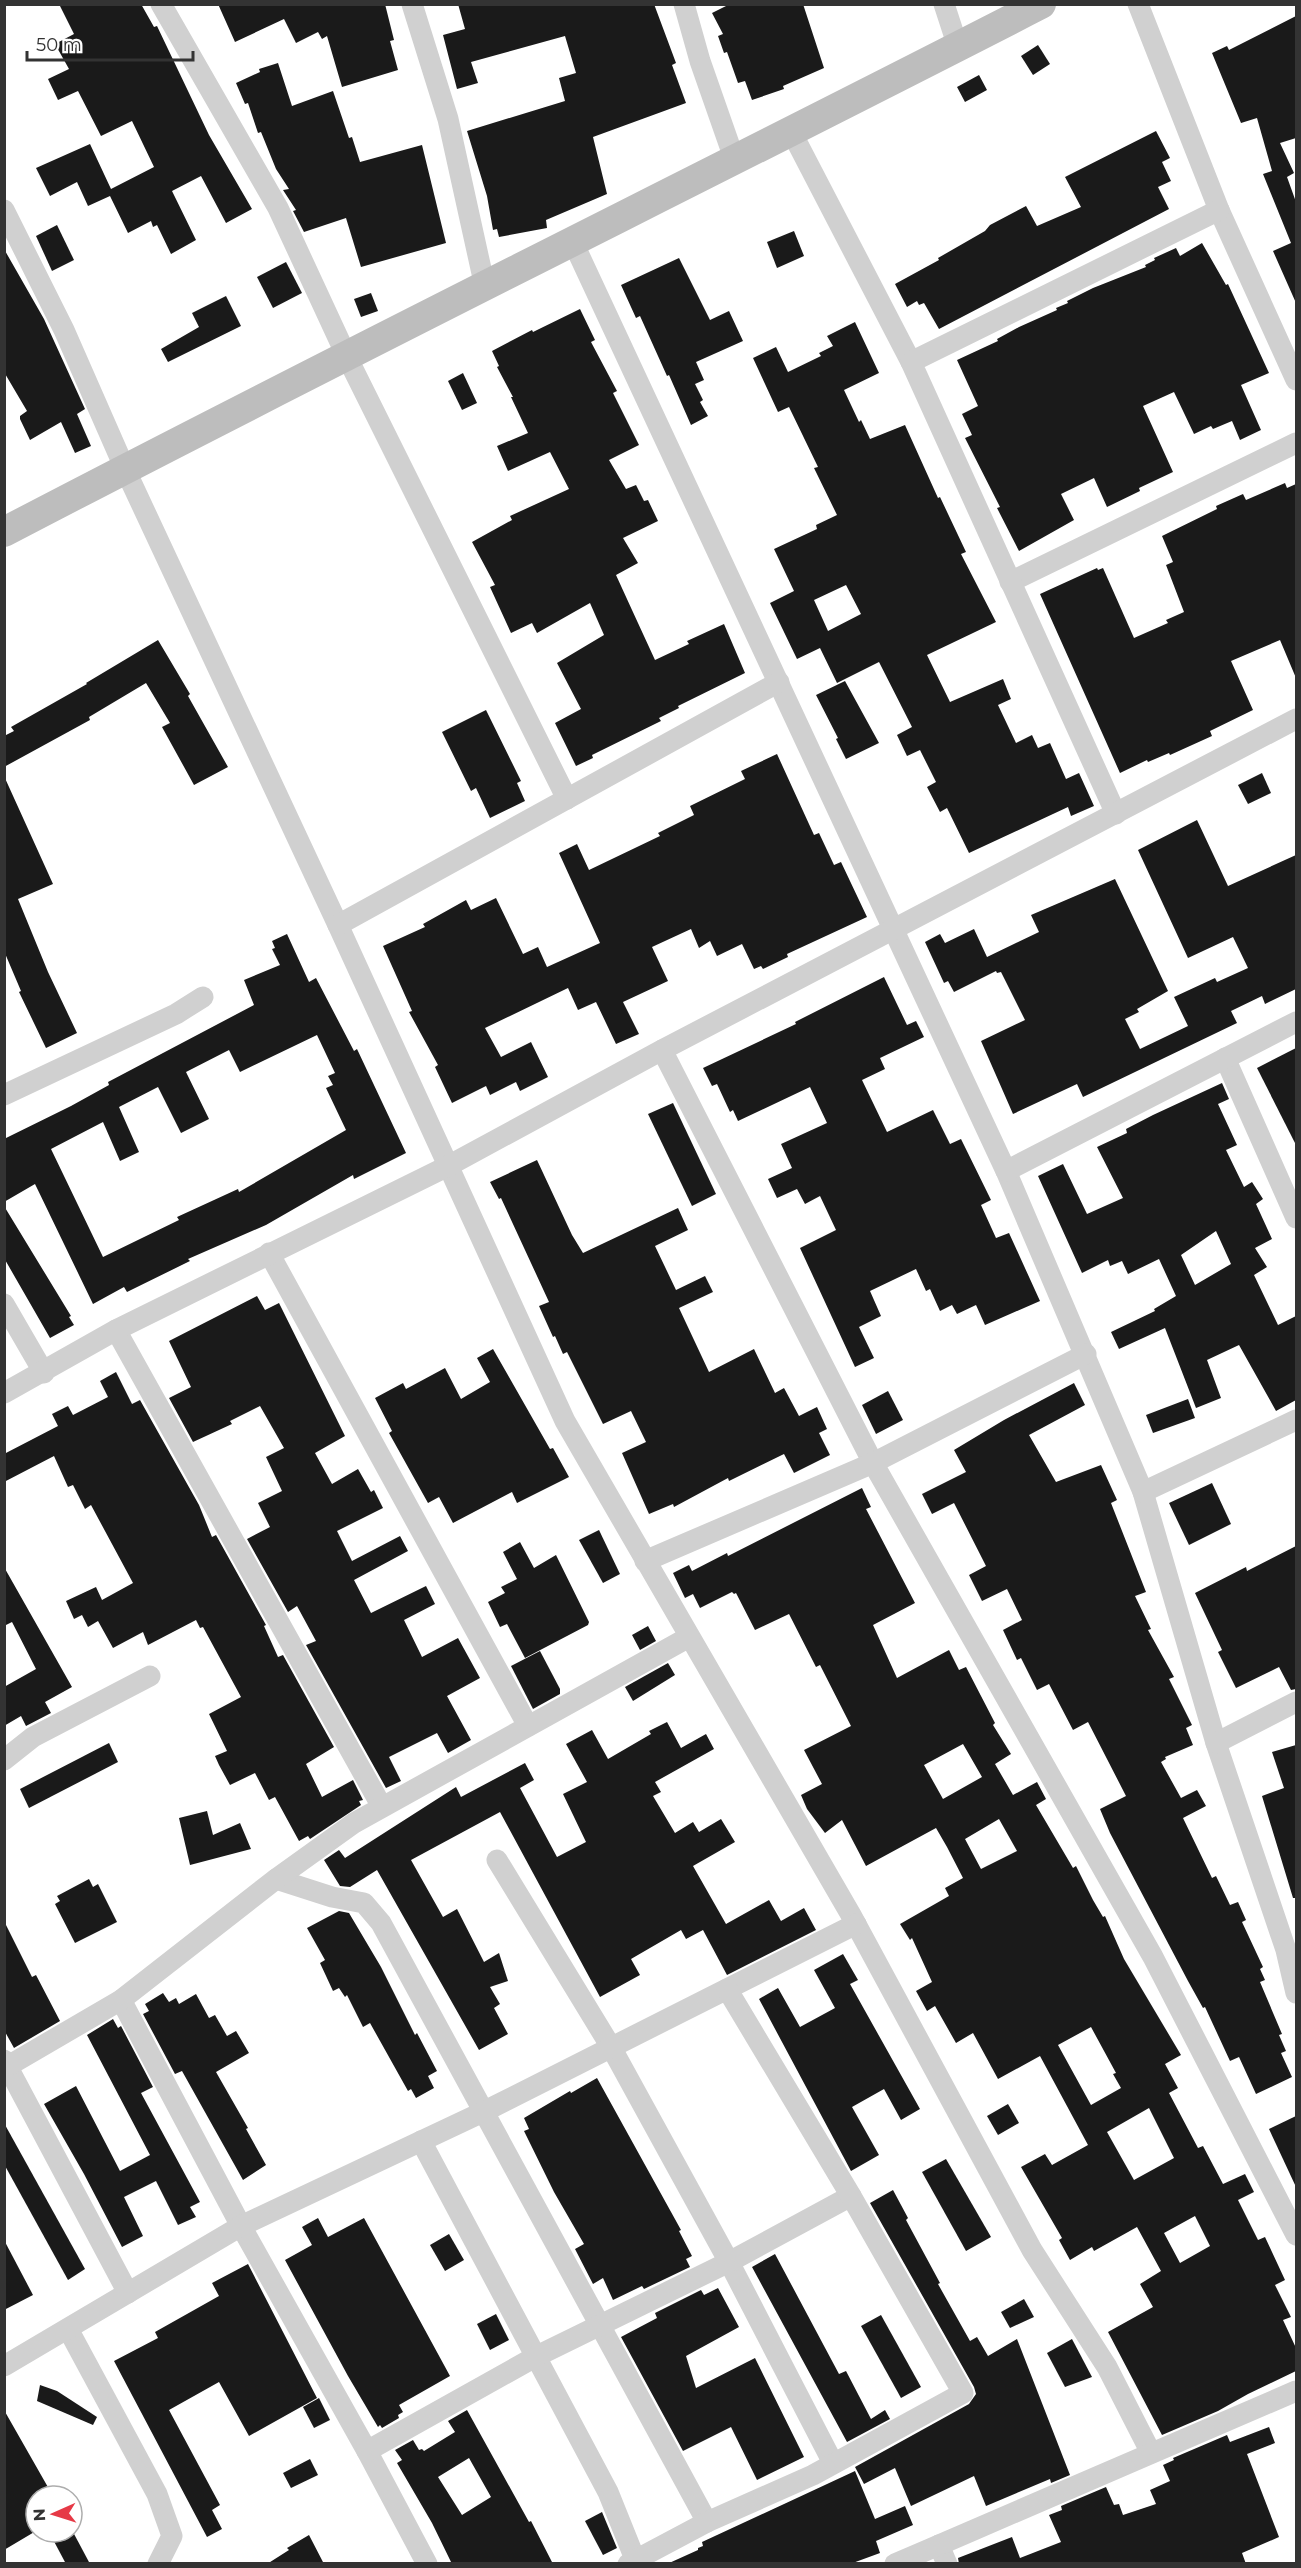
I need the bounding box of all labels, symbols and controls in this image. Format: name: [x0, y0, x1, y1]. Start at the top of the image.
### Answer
scale bar: [27, 24, 194, 62]
text: 50 m: [36, 34, 82, 56]
north arrow: [24, 2484, 84, 2544]
text: N: [30, 2508, 49, 2522]

